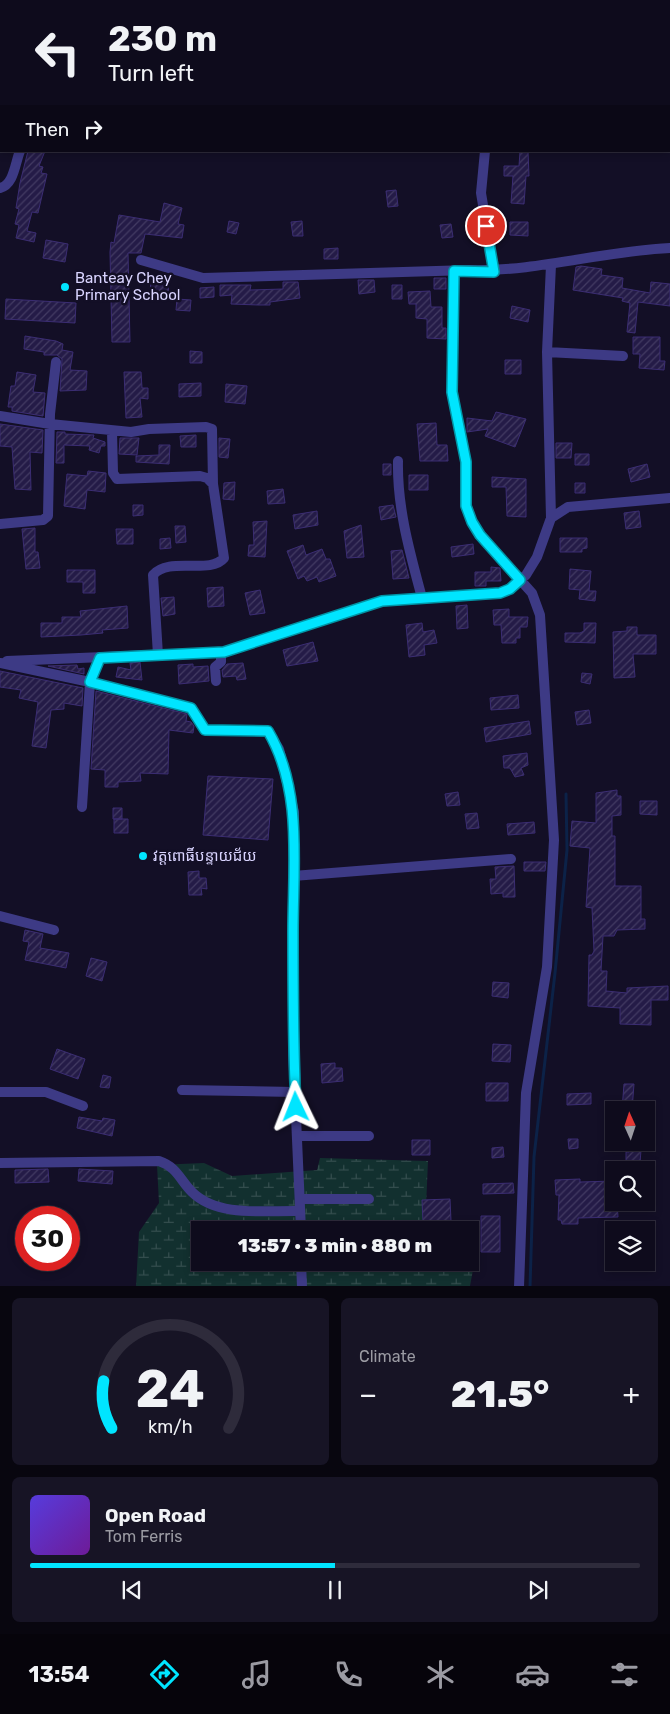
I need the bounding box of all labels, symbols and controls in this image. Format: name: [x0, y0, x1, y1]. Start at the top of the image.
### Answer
text: 230 m: [108, 18, 217, 60]
icon: left: [25, 20, 90, 85]
text: Turn left: [108, 60, 194, 87]
icon: right: [79, 115, 107, 143]
text: Then: [25, 118, 69, 141]
pin: [465, 205, 507, 247]
icon: arrive: [472, 212, 500, 240]
place label: Banteay Chey Primary School: [75, 269, 180, 304]
marker: Banteay Chey Primary School: [59, 281, 71, 293]
place label: វត្តពោធិ៍បន្ទាយជ័យ: [153, 847, 257, 865]
marker: វត្តពោធិ៍បន្ទាយជ័យ: [137, 850, 149, 862]
position arrow: [269, 1080, 321, 1132]
north arrow: [605, 1101, 655, 1151]
map controls: [605, 1101, 655, 1271]
button: search: [605, 1161, 655, 1211]
speed limit sign: 30: [15, 1206, 80, 1271]
button: layers: [605, 1221, 655, 1271]
text: 13:57 · 3 min · 880 m: [238, 1234, 432, 1257]
text: Climate: [359, 1347, 416, 1366]
text: 24: [136, 1358, 205, 1420]
text: 21.5°: [451, 1371, 549, 1417]
text: −: [359, 1378, 377, 1411]
text: +: [623, 1378, 640, 1411]
text: km/h: [148, 1416, 193, 1437]
text: Open Road: [105, 1504, 206, 1527]
text: Tom Ferris: [105, 1527, 182, 1546]
icon: previous: [118, 1576, 146, 1604]
icon: pause: [321, 1576, 349, 1604]
icon: next: [524, 1576, 552, 1604]
icon: directions: [147, 1657, 182, 1692]
icon: music: [239, 1657, 274, 1692]
icon: phone: [331, 1657, 366, 1692]
icon: climate: [423, 1657, 458, 1692]
icon: car: [515, 1657, 550, 1692]
icon: filters: [607, 1657, 642, 1692]
text: 13:54: [28, 1661, 90, 1688]

